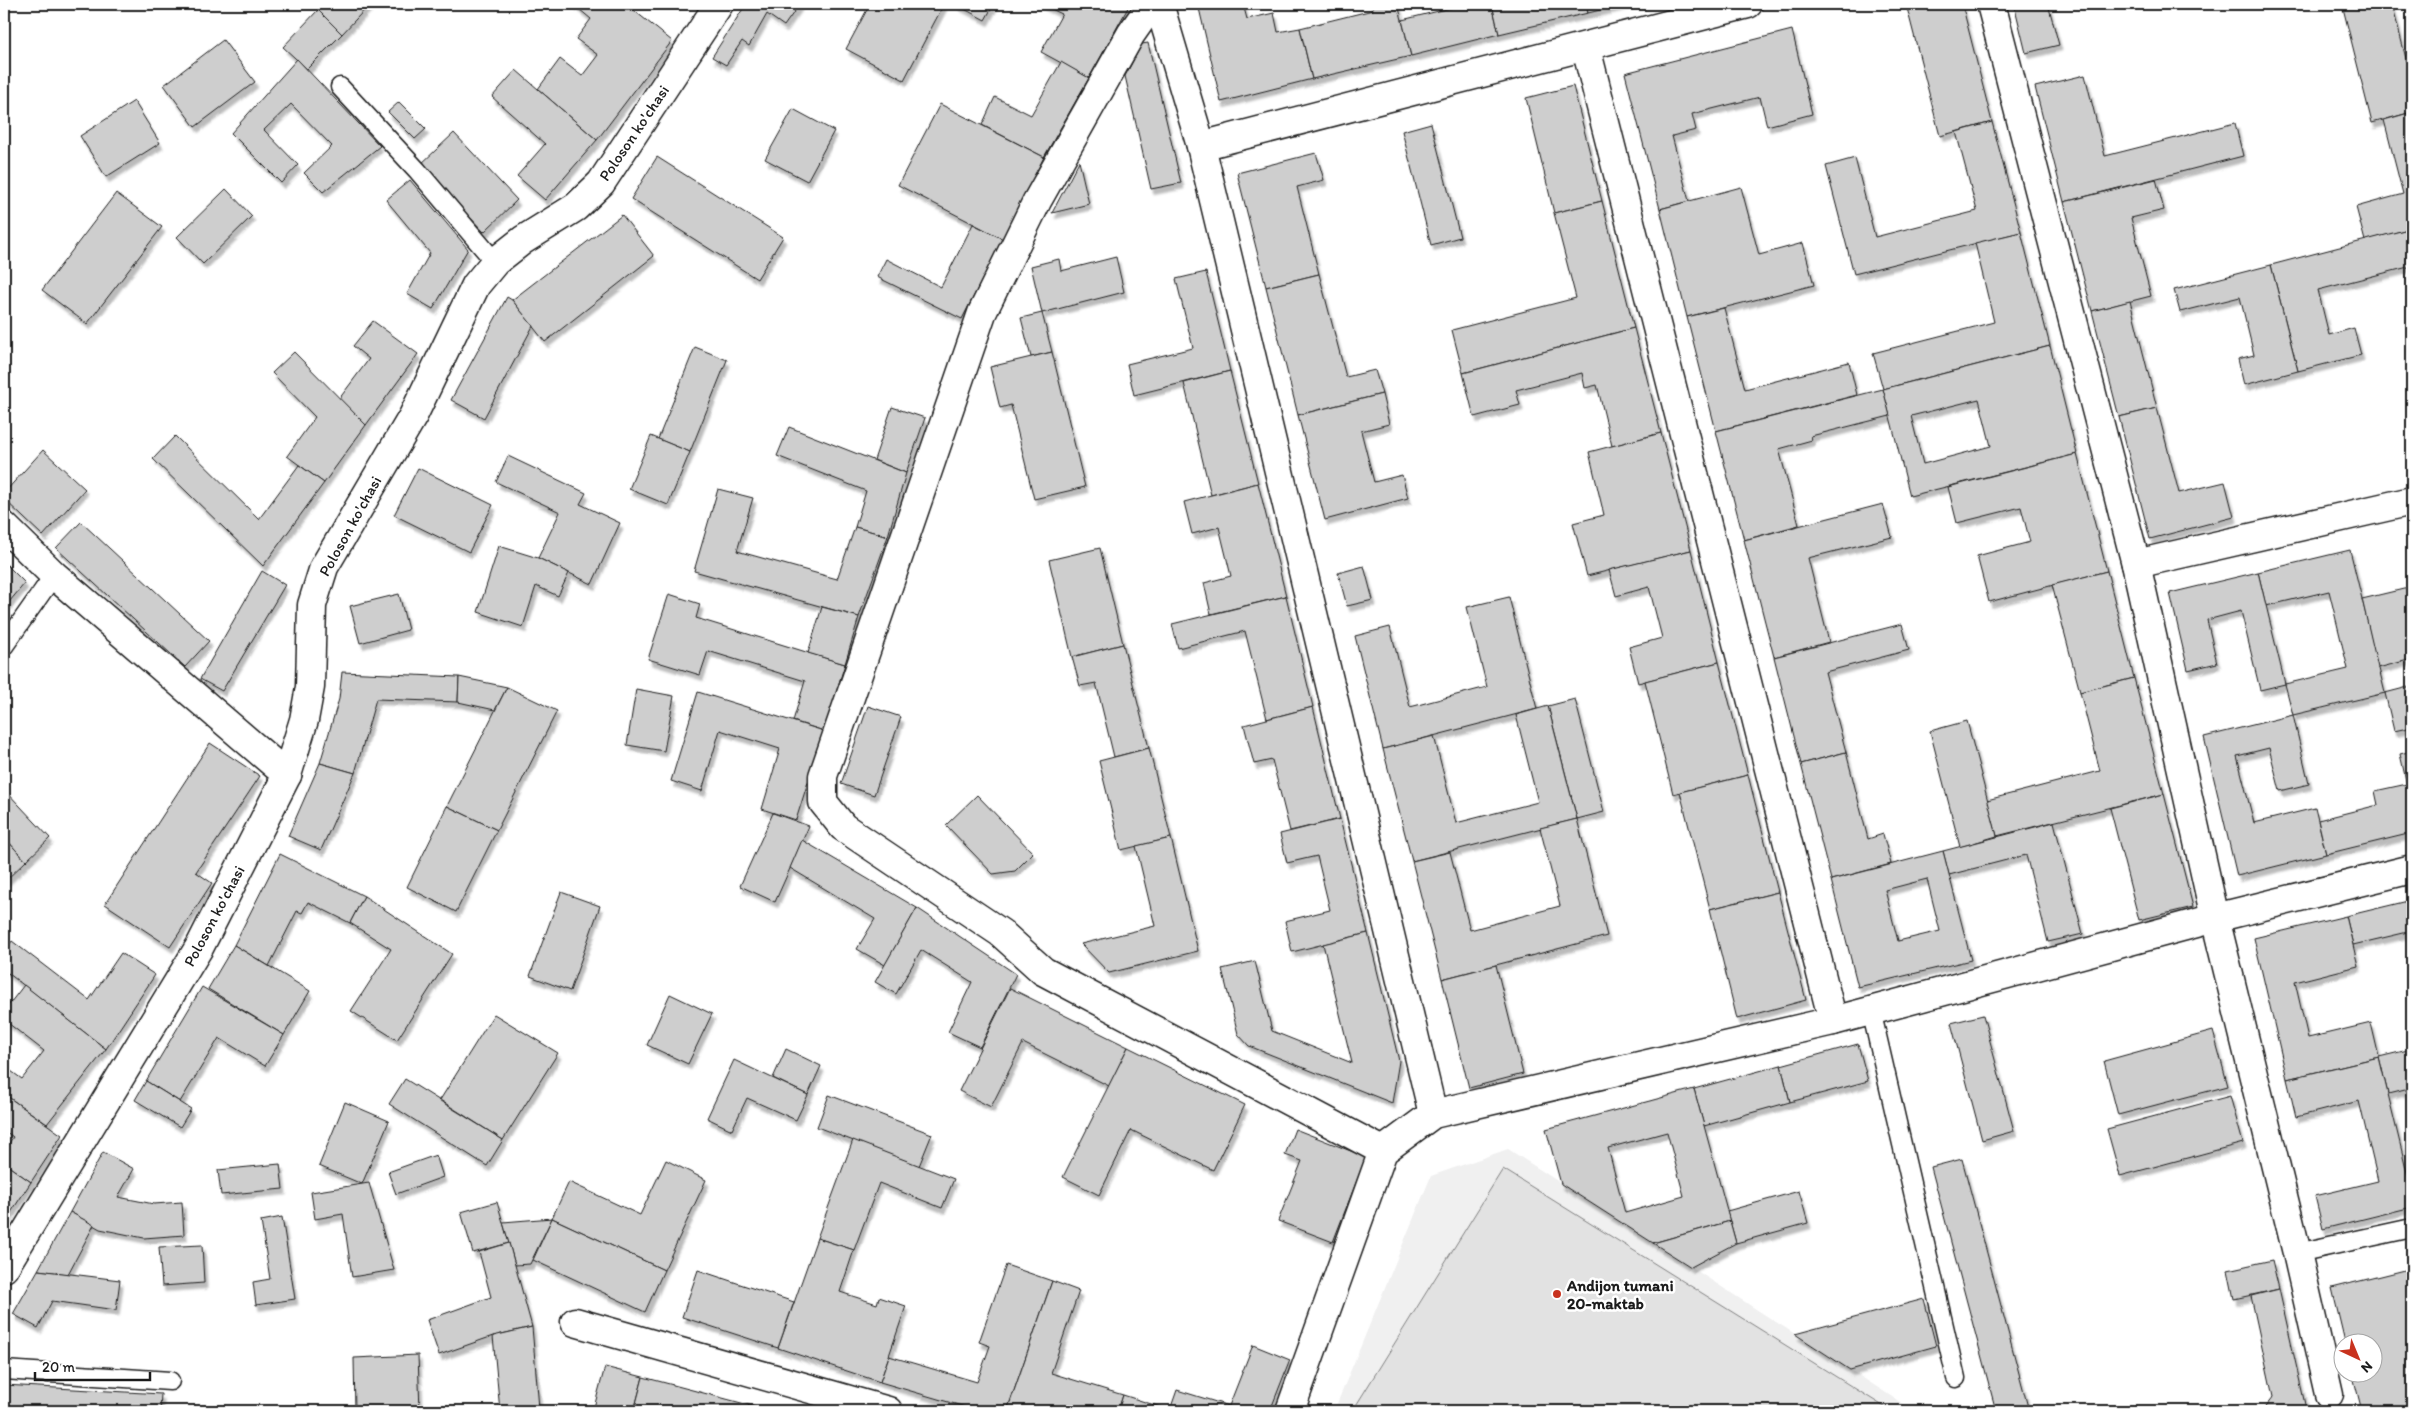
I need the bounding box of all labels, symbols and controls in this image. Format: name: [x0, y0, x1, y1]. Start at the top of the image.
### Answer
street label: Poloson ko'chasi: [595, 81, 673, 185]
street label: Poloson ko'chasi: [315, 473, 385, 579]
street label: Poloson ko'chasi: [179, 862, 249, 970]
place label: Andijon tumani 20-maktab: [1566, 1276, 1673, 1313]
marker: Andijon tumani 20-maktab: [1551, 1288, 1563, 1300]
north arrow: [2334, 1332, 2384, 1382]
scale bar: [35, 1350, 150, 1382]
text: 20 m: [42, 1358, 76, 1376]
text: N: [2357, 1358, 2376, 1376]

